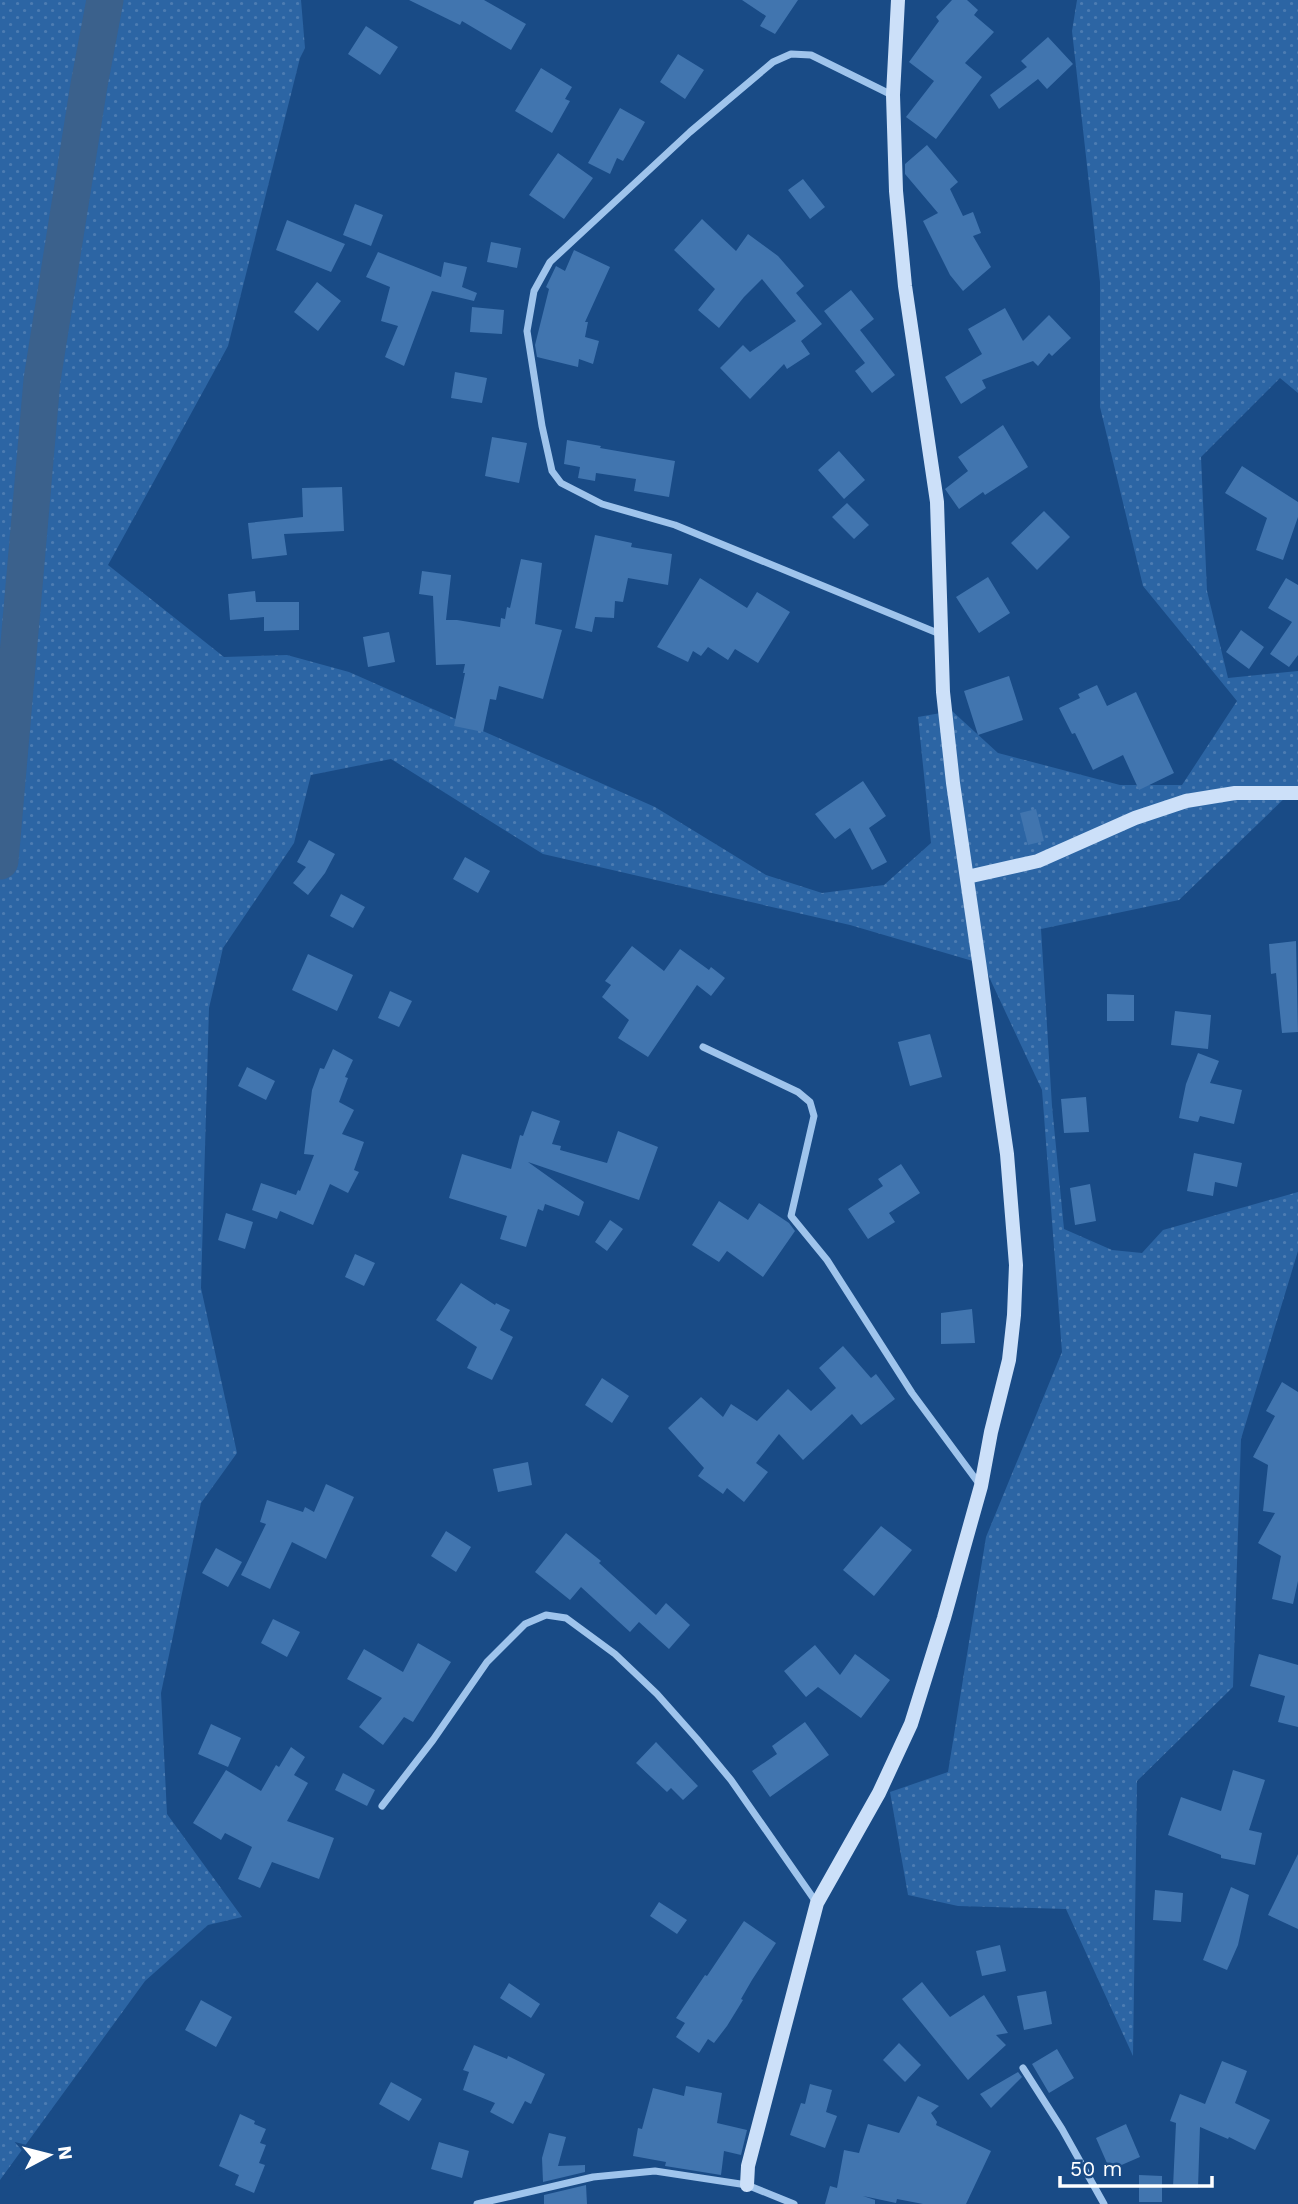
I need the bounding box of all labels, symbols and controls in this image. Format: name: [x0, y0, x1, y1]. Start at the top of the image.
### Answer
north arrow: [14, 2120, 84, 2190]
scale bar: [1060, 2144, 1212, 2188]
text: N: [53, 2145, 78, 2161]
text: 50 m: [1070, 2156, 1122, 2181]

